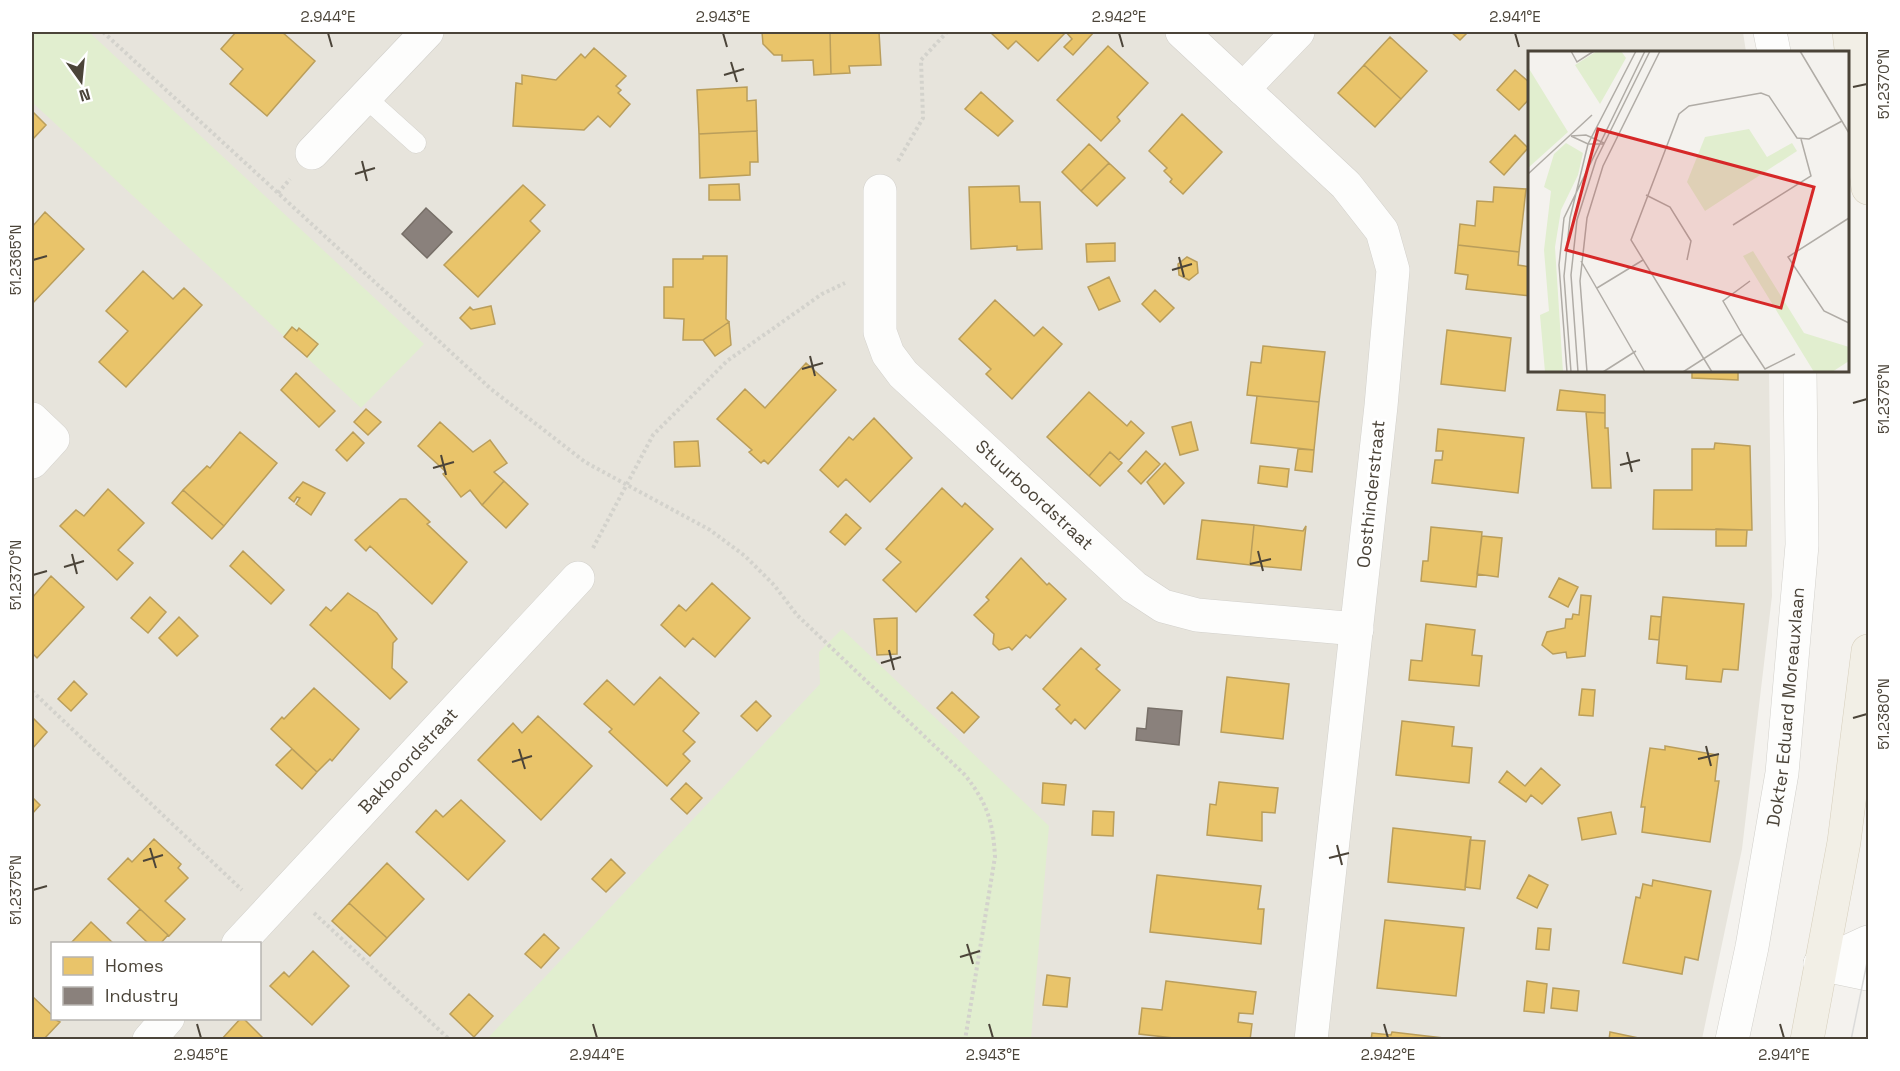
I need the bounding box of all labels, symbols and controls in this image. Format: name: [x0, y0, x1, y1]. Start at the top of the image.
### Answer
text: 2.944°E: [301, 7, 355, 26]
text: 2.943°E: [696, 7, 750, 26]
text: 2.942°E: [1092, 7, 1146, 26]
text: 2.941°E: [1489, 7, 1541, 26]
text: 51.2370°N: [1874, 49, 1893, 119]
north arrow: [51, 51, 111, 111]
inset map: [1528, 51, 1849, 372]
text: N: [77, 83, 93, 107]
text: 51.2365°N: [6, 225, 25, 295]
text: 51.2375°N: [1874, 364, 1893, 434]
street label: Oosthinderstraat: [1351, 419, 1390, 569]
street label: Stuurboordstraat: [971, 435, 1099, 555]
text: 51.2370°N: [6, 540, 25, 610]
street label: Dokter Eduard Moreauxlaan: [1761, 586, 1809, 828]
text: 51.2380°N: [1874, 678, 1893, 750]
street label: Bakboordstraat: [353, 703, 463, 818]
text: 51.2375°N: [6, 855, 25, 925]
legend: [51, 942, 261, 1020]
text: Homes: [105, 954, 164, 977]
text: Industry: [105, 984, 178, 1007]
text: 2.945°E: [174, 1045, 228, 1064]
text: 2.944°E: [570, 1045, 624, 1064]
text: 2.943°E: [966, 1045, 1020, 1064]
text: 2.942°E: [1361, 1045, 1415, 1064]
text: 2.941°E: [1758, 1045, 1810, 1064]

